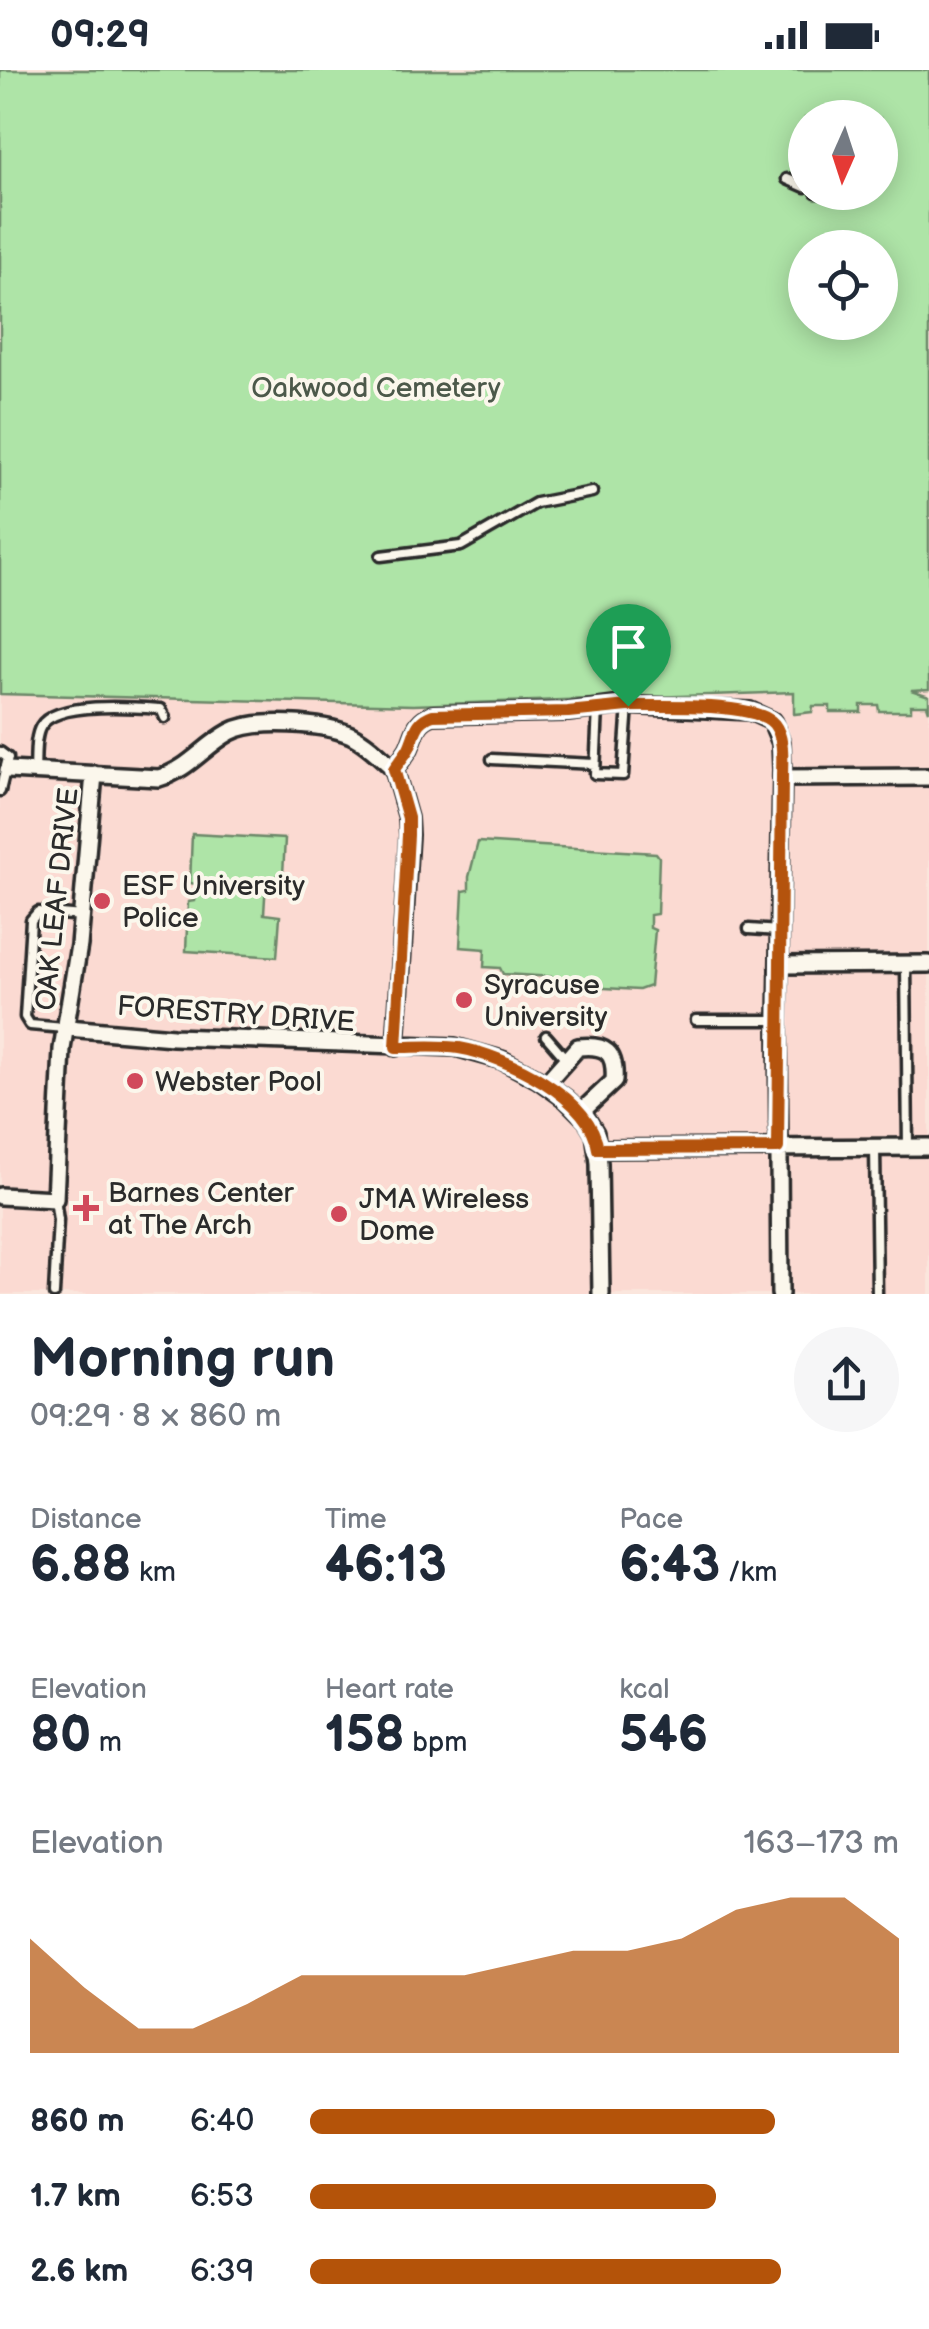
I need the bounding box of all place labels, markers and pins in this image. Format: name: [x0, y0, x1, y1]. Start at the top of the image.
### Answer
pin: [586, 604, 671, 707]
place label: ESF University Police: [122, 870, 305, 935]
marker: ESF University Police: [91, 890, 113, 912]
place label: Syracuse University: [484, 969, 608, 1034]
marker: Syracuse University: [453, 989, 475, 1011]
place label: Webster Pool: [155, 1066, 322, 1099]
marker: Webster Pool: [124, 1070, 146, 1092]
place label: Barnes Center at The Arch: [108, 1177, 295, 1242]
place label: JMA Wireless Dome: [359, 1183, 529, 1248]
marker: Barnes Center at The Arch: [73, 1195, 99, 1221]
marker: JMA Wireless Dome: [328, 1203, 350, 1225]

